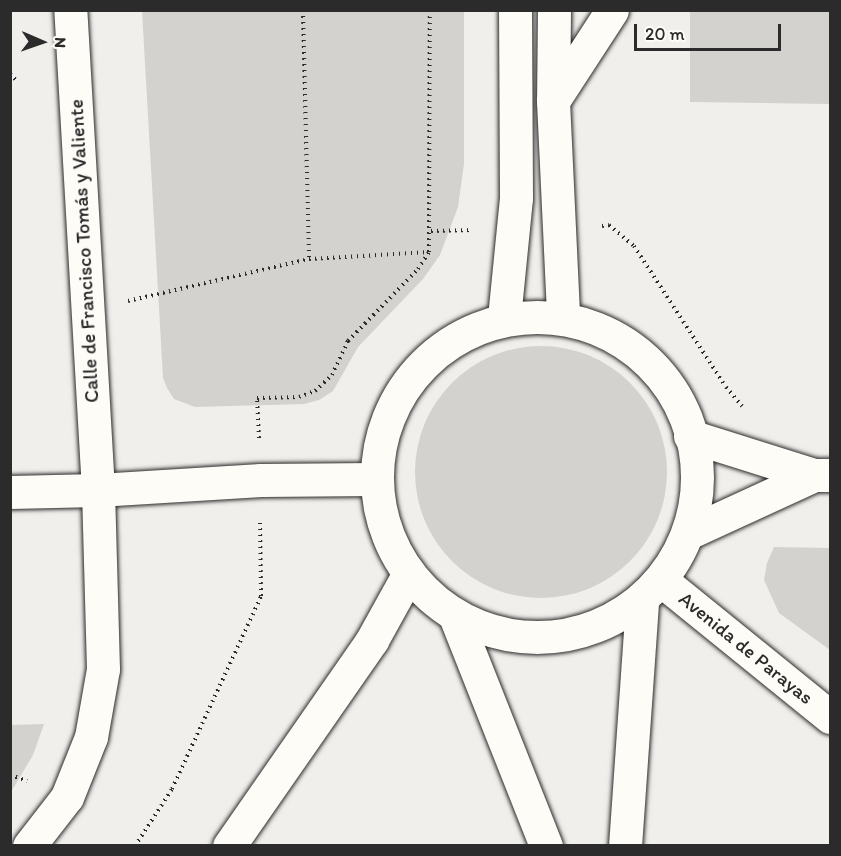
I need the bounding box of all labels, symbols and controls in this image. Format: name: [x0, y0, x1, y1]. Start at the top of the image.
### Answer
north arrow: [12, 12, 72, 72]
scale bar: [637, 12, 784, 50]
text: 20 m: [645, 23, 685, 45]
text: N: [51, 37, 70, 48]
street label: Calle de Francisco Tomás y Valiente: [64, 99, 104, 403]
street label: Avenida de Parayas: [674, 587, 818, 709]

